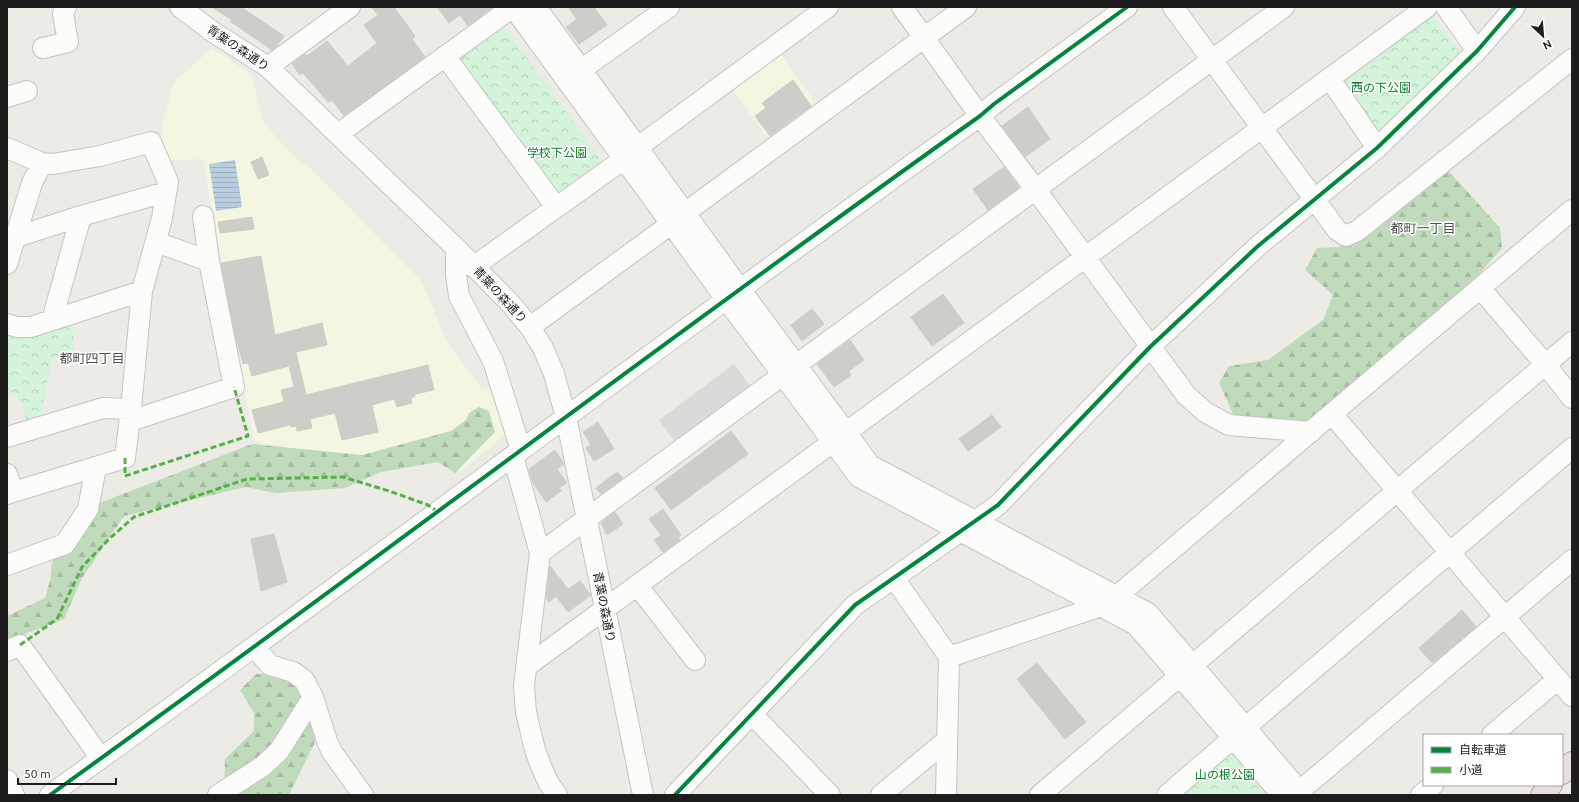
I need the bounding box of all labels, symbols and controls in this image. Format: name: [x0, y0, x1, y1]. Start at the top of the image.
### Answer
north arrow: [1523, 16, 1563, 56]
street label: 青葉の森通り: [205, 22, 272, 73]
text: N: [1541, 38, 1554, 52]
park label: 西の下公園: [1351, 81, 1411, 94]
park label: 学校下公園: [527, 146, 587, 159]
district label: 都町一丁目: [1390, 221, 1456, 235]
street label: 青葉の森通り: [471, 264, 530, 325]
district label: 都町四丁目: [59, 351, 125, 365]
street label: 青葉の森通り: [591, 570, 618, 643]
legend: [1423, 734, 1563, 786]
text: 自転車道: [1459, 743, 1507, 756]
scale bar: [18, 760, 116, 786]
text: 小道: [1459, 763, 1483, 776]
text: 50 m: [24, 767, 51, 780]
park label: 山の根公園: [1195, 768, 1255, 781]

